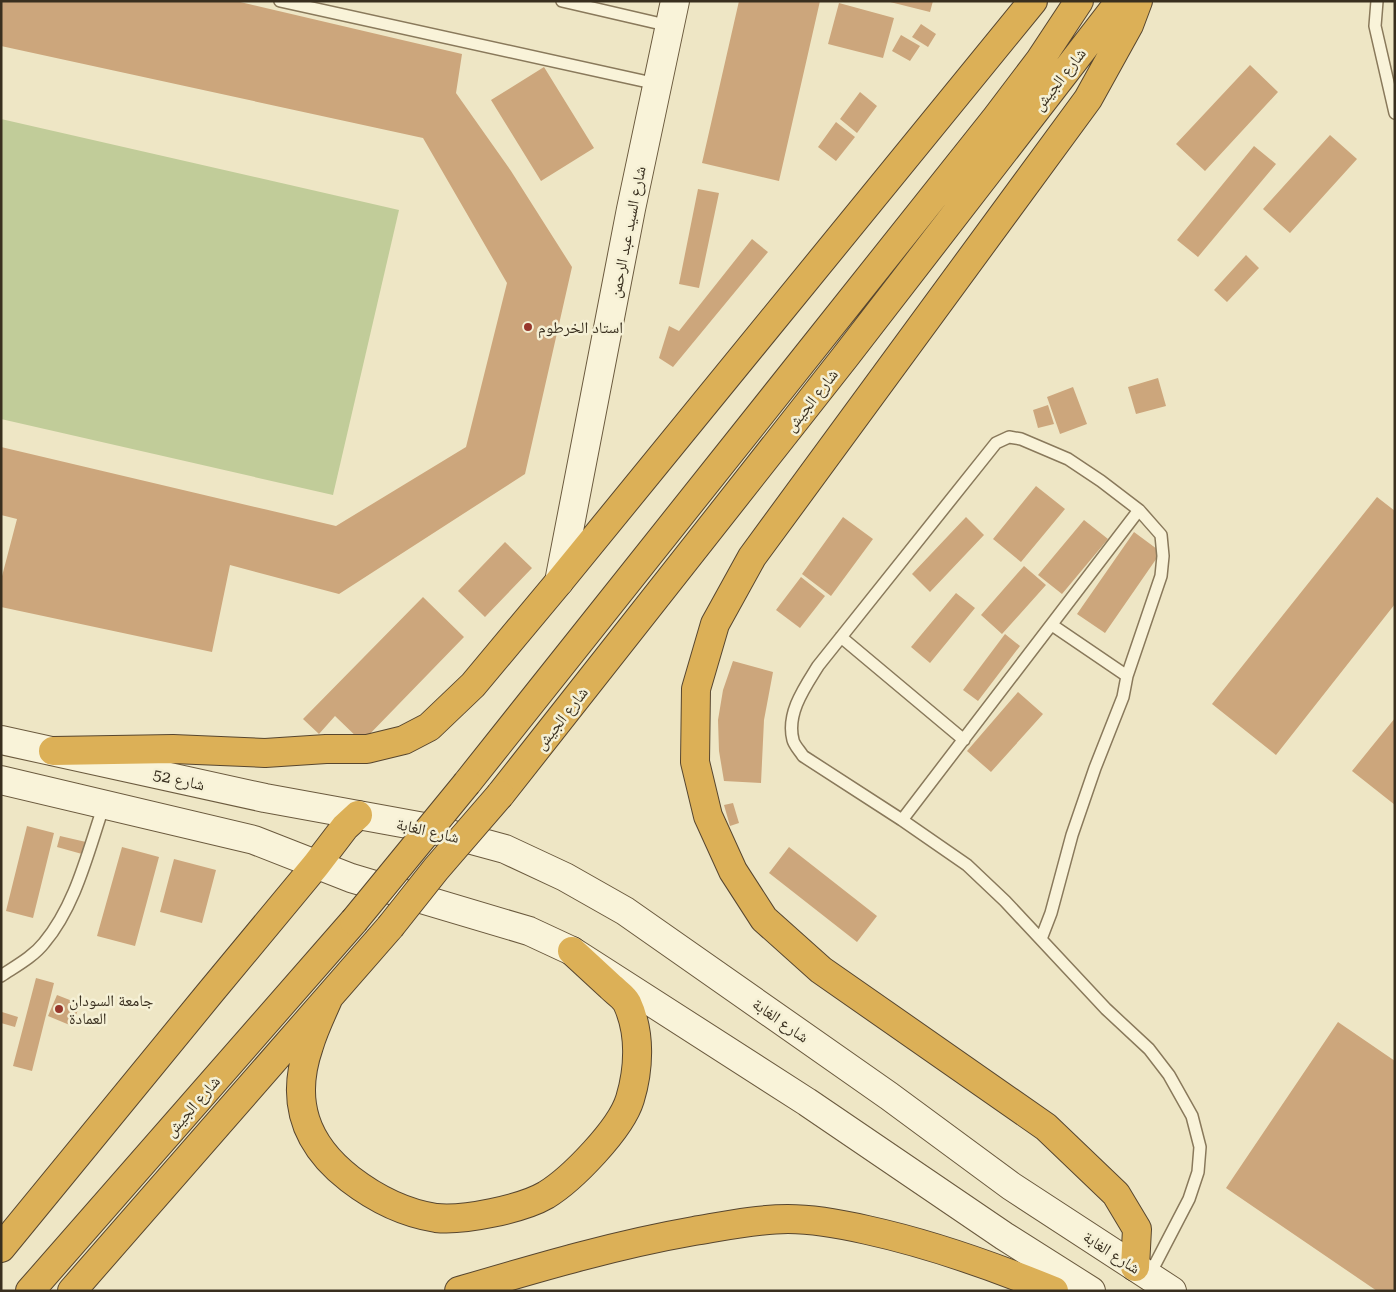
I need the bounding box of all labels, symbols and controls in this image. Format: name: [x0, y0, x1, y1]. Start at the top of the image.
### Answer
street label: شارع الجيش: [1029, 44, 1091, 115]
street label: شارع السيد عبد الرحمن: [605, 165, 651, 300]
place label: استاد الخرطوم: [538, 318, 623, 338]
marker: استاد الخرطوم: [522, 321, 534, 333]
street label: شارع الجيش: [781, 365, 843, 436]
street label: شارع الجيش: [531, 683, 593, 754]
street label: شارع 52: [151, 765, 206, 795]
street label: شارع الغابة: [394, 814, 461, 848]
place label: جامعة السودان العمادة: [69, 991, 154, 1028]
street label: شارع الغابة: [748, 994, 812, 1047]
marker: جامعة السودان العمادة: [53, 1003, 65, 1015]
street label: شارع الجيش: [161, 1072, 225, 1141]
street label: شارع الغابة: [1079, 1227, 1144, 1279]

